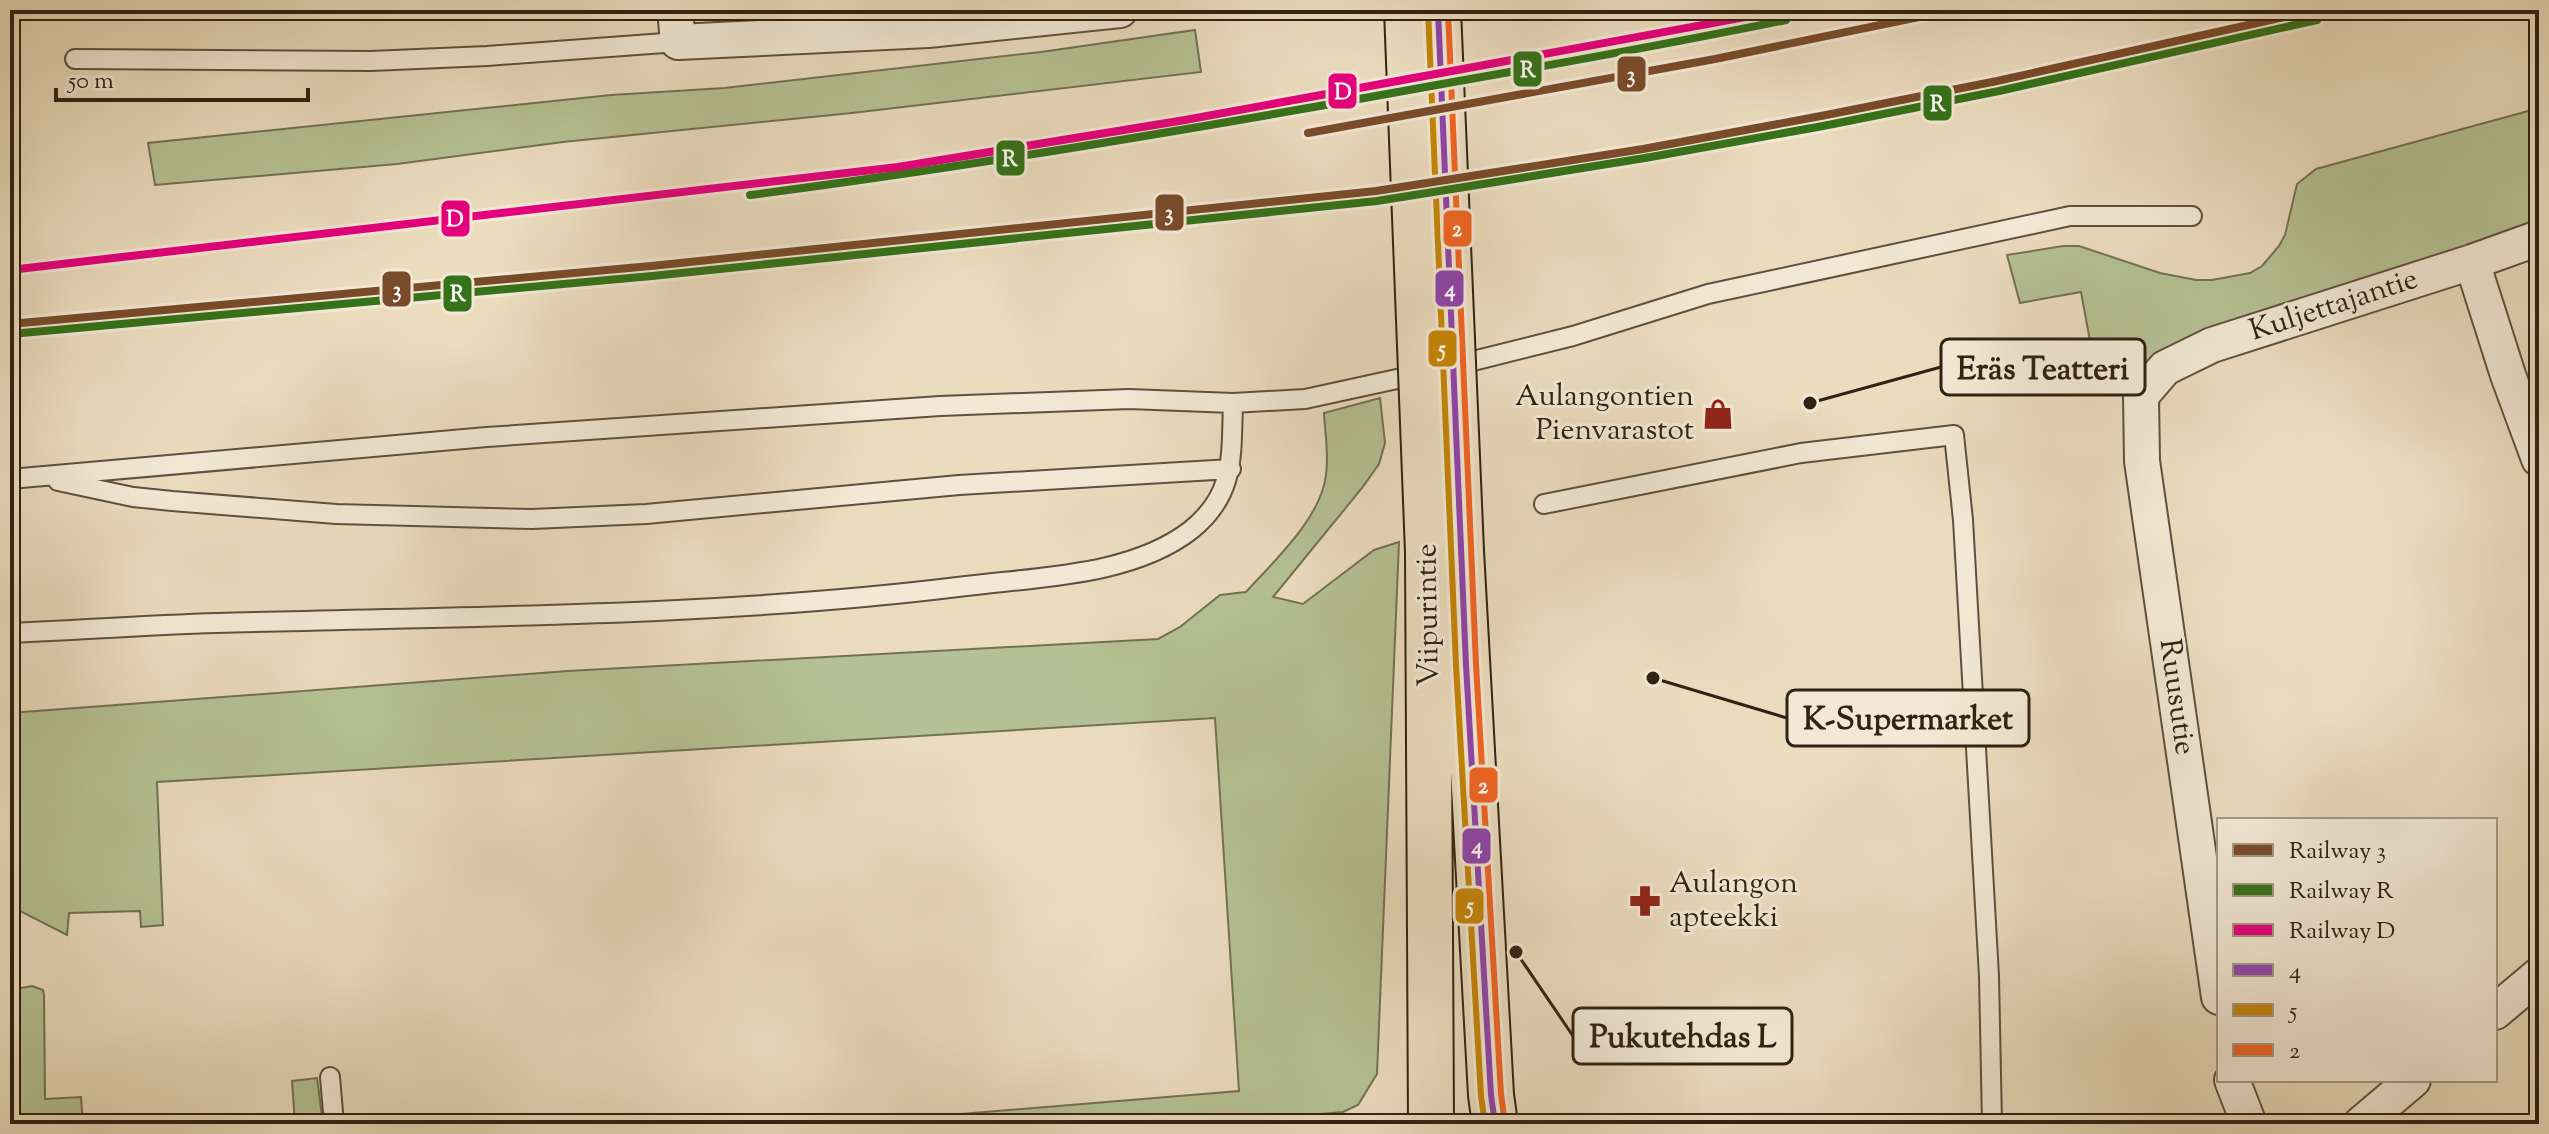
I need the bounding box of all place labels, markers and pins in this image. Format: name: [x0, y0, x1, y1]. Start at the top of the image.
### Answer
callout: Eräs Teatteri: [1941, 339, 2145, 395]
place label: Aulangontien Pienvarastot: [1515, 376, 1694, 453]
shop icon: Aulangontien Pienvarastot: [1701, 397, 1735, 431]
callout: K-Supermarket: [1787, 690, 2029, 746]
place label: Aulangon apteekki: [1669, 863, 1798, 940]
pharmacy icon: Aulangon apteekki: [1628, 884, 1662, 918]
callout: Pukutehdas L: [1573, 1008, 1792, 1064]

